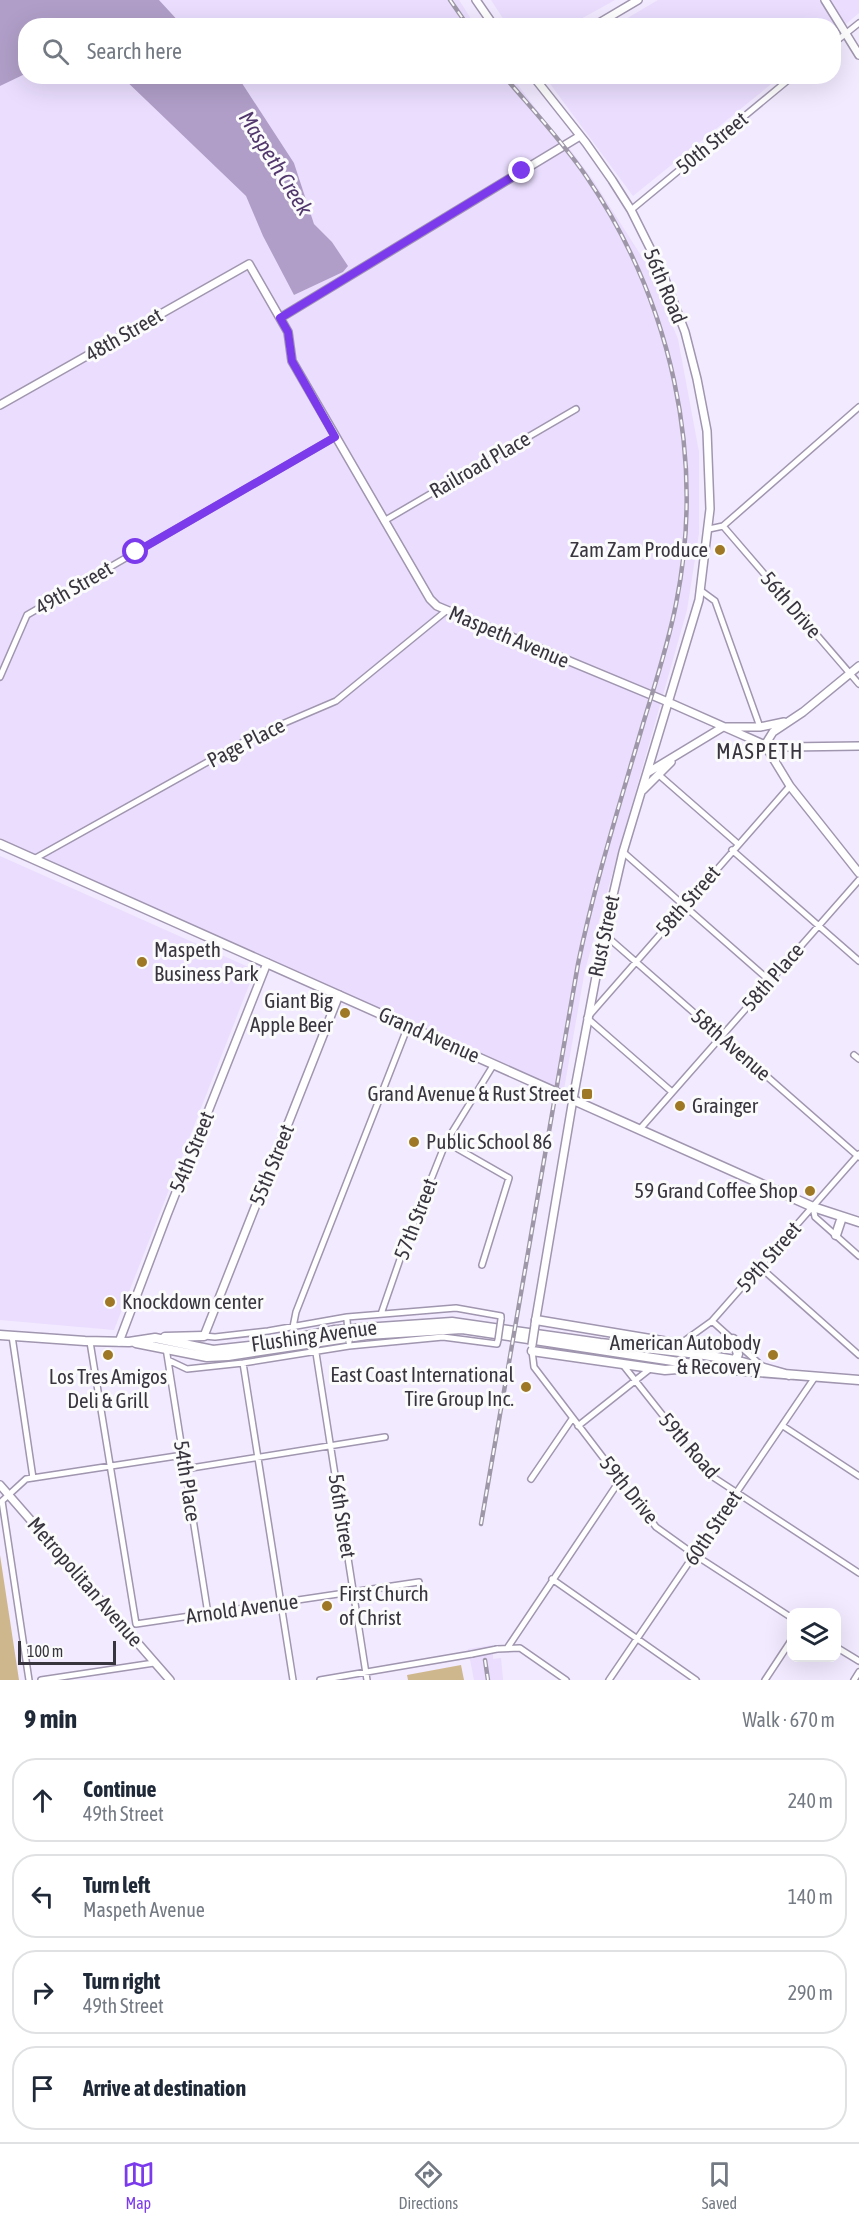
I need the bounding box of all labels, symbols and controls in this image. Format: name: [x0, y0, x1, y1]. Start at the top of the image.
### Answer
search box: [18, 18, 841, 84]
icon: search: [39, 35, 72, 68]
text: Search here: [87, 38, 182, 64]
water label: Maspeth Creek: [234, 106, 318, 220]
street label: 50th Street: [671, 106, 752, 178]
route end: [508, 157, 534, 183]
street label: 56th Road: [639, 245, 692, 327]
street label: 48th Street: [81, 303, 166, 366]
street label: Railroad Place: [425, 426, 534, 503]
place label: Zam Zam Produce: [570, 537, 708, 561]
route start: [122, 538, 148, 564]
marker: Zam Zam Produce: [713, 543, 727, 557]
street label: 49th Street: [31, 556, 116, 619]
street label: 56th Drive: [757, 566, 827, 642]
street label: Maspeth Avenue: [446, 600, 573, 672]
street label: Page Place: [203, 712, 288, 772]
district label: MASPETH: [716, 738, 804, 764]
street label: 58th Street: [650, 860, 724, 940]
street label: Rust Street: [583, 893, 623, 979]
place label: Maspeth Business Park: [154, 937, 259, 985]
street label: 58th Place: [736, 938, 808, 1015]
marker: Maspeth Business Park: [135, 955, 149, 969]
place label: Giant Big Apple Beer: [250, 988, 334, 1036]
street label: Grand Avenue: [375, 1001, 484, 1067]
street label: 58th Avenue: [687, 1003, 776, 1085]
marker: Giant Big Apple Beer: [338, 1006, 352, 1020]
place label: Grand Avenue & Rust Street: [367, 1081, 575, 1105]
marker: Grand Avenue & Rust Street: [580, 1087, 594, 1101]
place label: Grainger: [692, 1093, 759, 1117]
marker: Grainger: [673, 1099, 687, 1113]
street label: 54th Street: [164, 1108, 218, 1195]
street label: 55th Street: [244, 1121, 298, 1208]
place label: Public School 86: [426, 1129, 552, 1153]
marker: Public School 86: [407, 1135, 421, 1149]
street label: 57th Street: [389, 1175, 441, 1263]
place label: 59 Grand Coffee Shop: [634, 1178, 798, 1202]
marker: 59 Grand Coffee Shop: [803, 1184, 817, 1198]
street label: 59th Street: [731, 1216, 805, 1296]
place label: Knockdown center: [122, 1289, 264, 1313]
marker: Knockdown center: [103, 1295, 117, 1309]
street label: Flushing Avenue: [249, 1314, 378, 1356]
place label: American Autobody & Recovery: [610, 1330, 761, 1378]
marker: Los Tres Amigos Deli & Grill: [101, 1348, 115, 1362]
marker: American Autobody & Recovery: [766, 1348, 780, 1362]
place label: East Coast International Tire Group Inc.: [330, 1362, 514, 1410]
place label: Los Tres Amigos Deli & Grill: [49, 1364, 167, 1412]
marker: East Coast International Tire Group Inc.: [519, 1380, 533, 1394]
street label: 59th Road: [655, 1408, 725, 1483]
street label: 54th Place: [170, 1439, 206, 1523]
street label: 59th Drive: [595, 1451, 664, 1528]
street label: 56th Street: [324, 1472, 361, 1560]
street label: 60th Street: [678, 1486, 746, 1569]
street label: Metropolitan Avenue: [23, 1512, 148, 1651]
place label: First Church of Christ: [339, 1581, 429, 1629]
street label: Arnold Avenue: [184, 1588, 299, 1628]
marker: First Church of Christ: [320, 1599, 334, 1613]
map controls: [787, 1608, 841, 1662]
button: layers: [787, 1608, 841, 1662]
scale bar: [18, 1638, 116, 1666]
text: 100 m: [27, 1642, 63, 1660]
text: 9 min: [24, 1704, 77, 1734]
text: Walk · 670 m: [743, 1708, 835, 1731]
text: Continue: [83, 1776, 157, 1802]
icon: ahead: [26, 1784, 59, 1817]
text: 240 m: [788, 1789, 833, 1812]
text: 49th Street: [83, 1802, 164, 1825]
text: Turn left: [83, 1872, 150, 1898]
icon: left: [26, 1880, 59, 1913]
text: 140 m: [788, 1885, 833, 1908]
text: Maspeth Avenue: [83, 1898, 205, 1921]
text: Turn right: [83, 1968, 160, 1994]
icon: right: [26, 1976, 59, 2009]
text: 290 m: [788, 1981, 833, 2004]
text: 49th Street: [83, 1994, 164, 2017]
icon: arrive: [26, 2072, 59, 2105]
text: Arrive at destination: [83, 2075, 246, 2101]
tab: Map: [122, 2158, 155, 2212]
tab: Directions: [398, 2158, 458, 2212]
tab: Saved: [702, 2158, 737, 2212]

